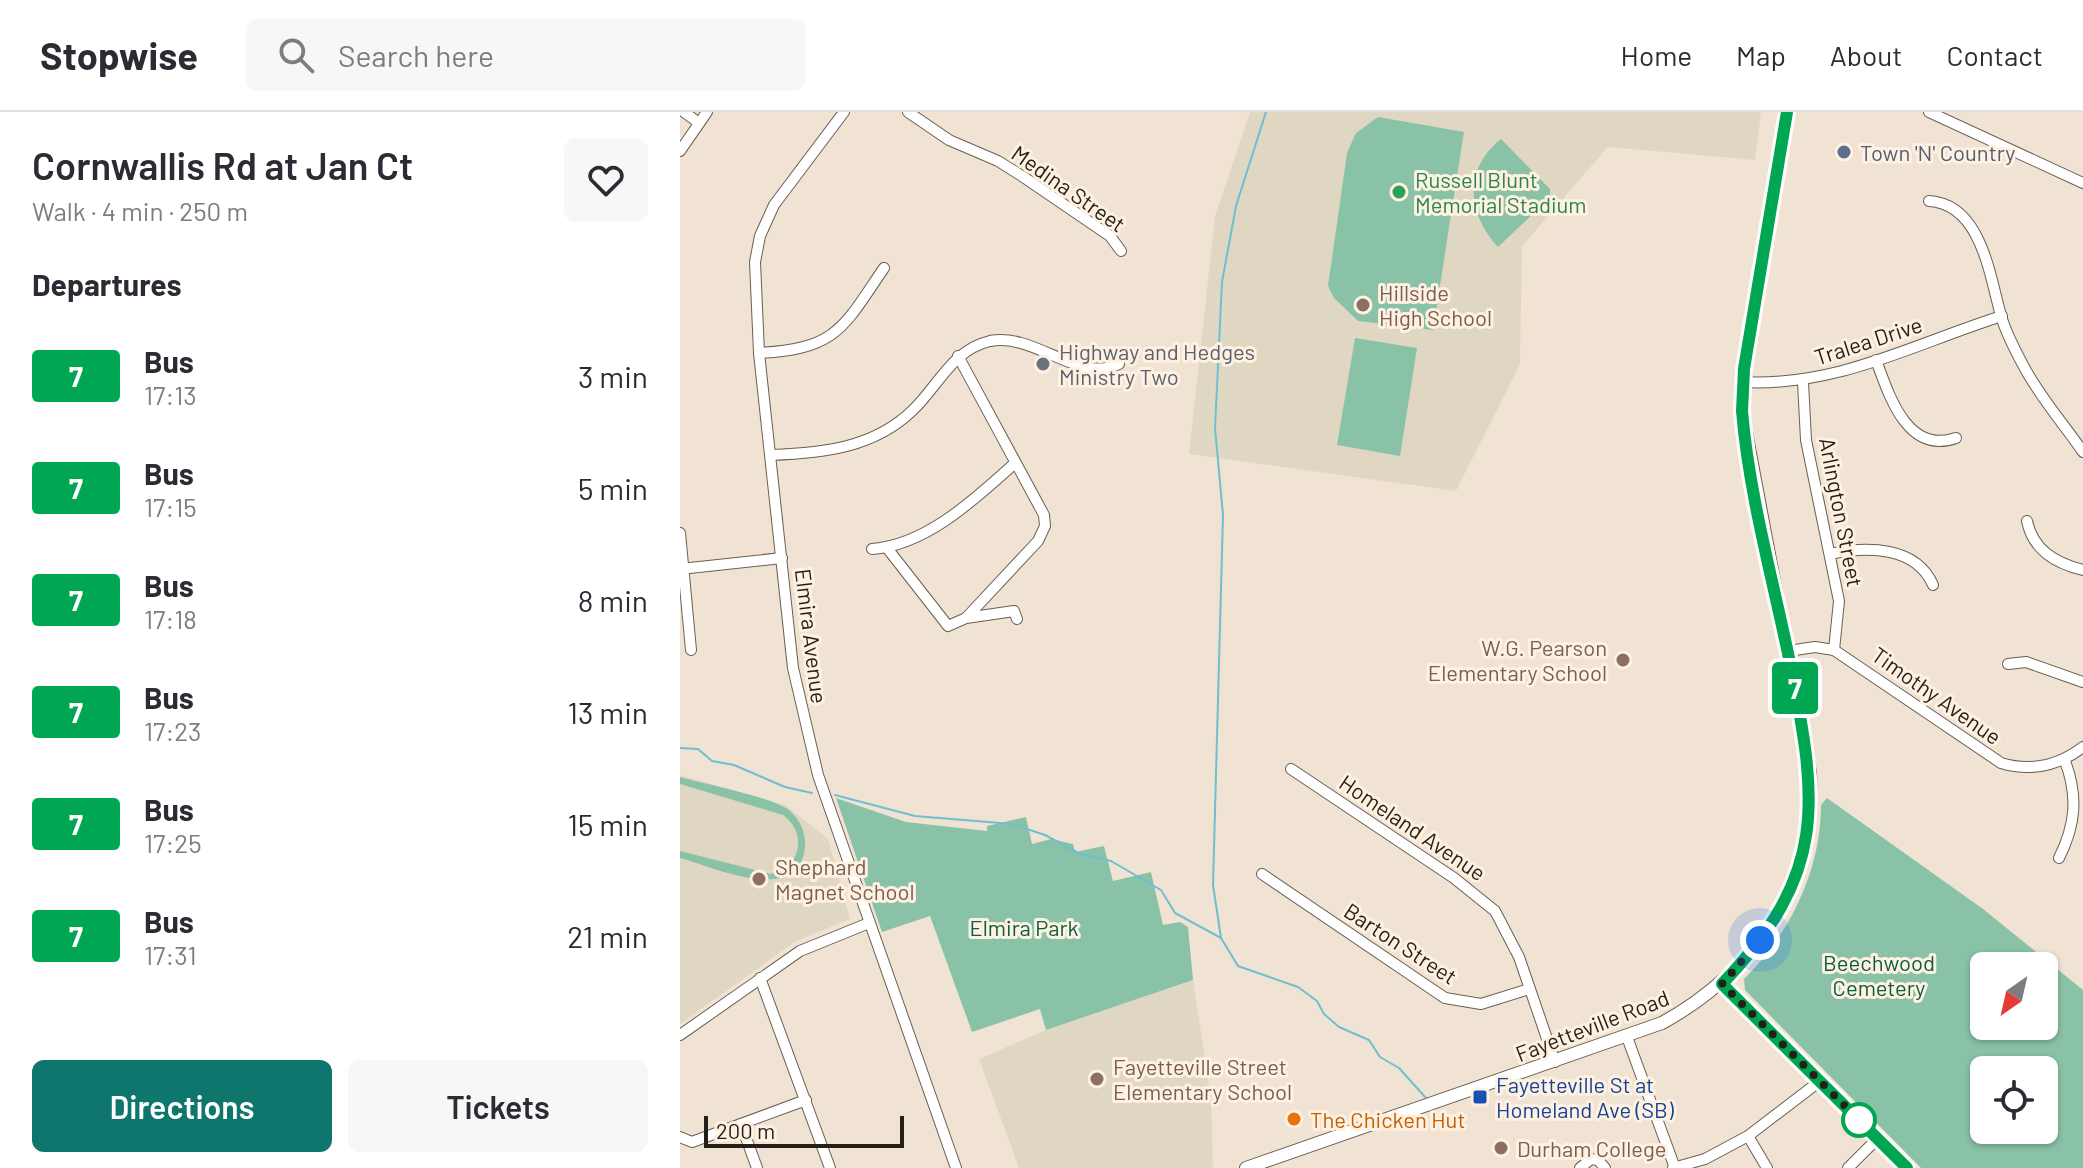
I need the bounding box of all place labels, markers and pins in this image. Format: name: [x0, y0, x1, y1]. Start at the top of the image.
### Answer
place label: Town 'N' Country: [1860, 139, 2015, 165]
marker: Town 'N' Country: [1835, 143, 1853, 161]
place label: Russell Blunt Memorial Stadium: [1415, 166, 1587, 217]
marker: Russell Blunt Memorial Stadium: [1390, 183, 1408, 201]
place label: Hillside High School: [1379, 279, 1492, 330]
marker: Hillside High School: [1354, 296, 1372, 314]
place label: Highway and Hedges Ministry Two: [1059, 338, 1255, 389]
marker: Highway and Hedges Ministry Two: [1034, 355, 1052, 373]
place label: W.G. Pearson Elementary School: [1428, 634, 1607, 685]
marker: W.G. Pearson Elementary School: [1614, 651, 1632, 669]
place label: Shephard Magnet School: [775, 853, 914, 904]
marker: Shephard Magnet School: [750, 870, 768, 888]
place label: Fayetteville Street Elementary School: [1113, 1053, 1292, 1104]
marker: Fayetteville Street Elementary School: [1088, 1070, 1106, 1088]
place label: Fayetteville St at Homeland Ave (SB): [1496, 1071, 1674, 1122]
marker: Fayetteville St at Homeland Ave (SB): [1471, 1088, 1489, 1106]
unlabelled marker: [1842, 1103, 1876, 1137]
place label: The Chicken Hut: [1310, 1106, 1465, 1132]
marker: The Chicken Hut: [1285, 1110, 1303, 1128]
place label: Durham College: [1517, 1135, 1666, 1161]
marker: Durham College: [1492, 1139, 1510, 1157]

